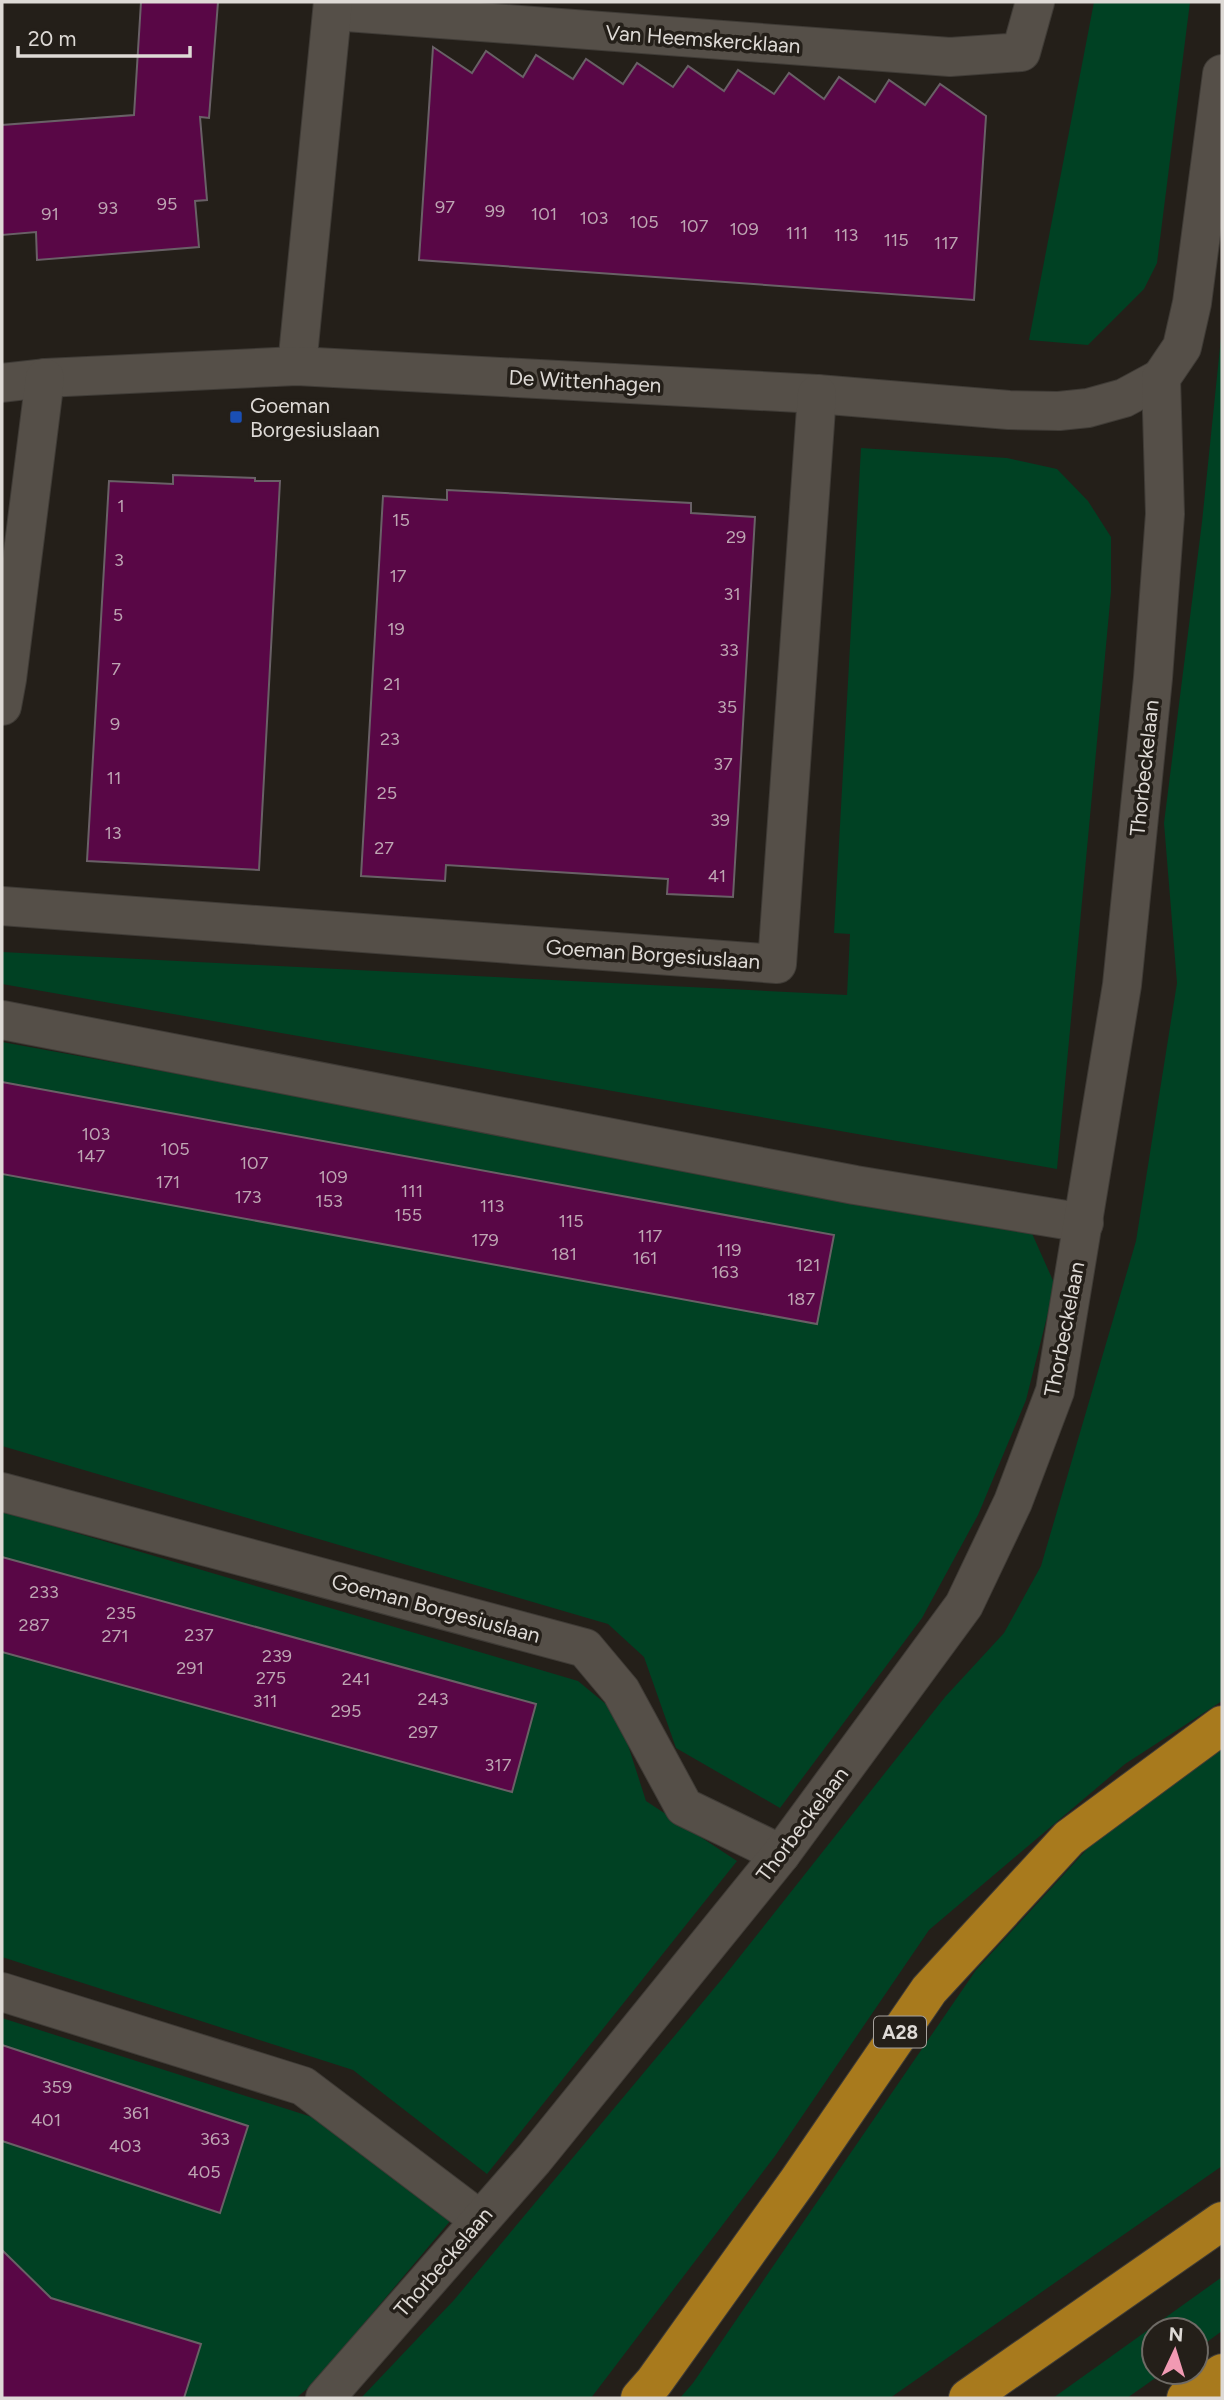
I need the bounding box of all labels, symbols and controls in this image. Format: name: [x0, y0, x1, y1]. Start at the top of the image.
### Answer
scale bar: [18, 14, 189, 58]
street label: Van Heemskercklaan: [605, 20, 801, 58]
text: 20 m: [28, 26, 76, 51]
house number: 95: [157, 193, 177, 215]
house number: 97: [435, 196, 455, 218]
house number: 93: [98, 197, 118, 219]
house number: 99: [485, 200, 505, 222]
house number: 91: [41, 203, 59, 225]
house number: 101: [531, 203, 557, 225]
house number: 103: [580, 207, 608, 229]
house number: 105: [629, 211, 659, 233]
house number: 107: [680, 215, 709, 237]
house number: 109: [729, 218, 759, 240]
house number: 111: [786, 222, 808, 244]
house number: 113: [834, 224, 858, 246]
house number: 115: [883, 229, 909, 251]
house number: 117: [934, 232, 959, 254]
street label: De Wittenhagen: [508, 365, 662, 397]
place label: Goeman Borgesiuslaan: [250, 393, 380, 442]
marker: Goeman Borgesiuslaan: [228, 409, 244, 425]
house number: 1: [117, 495, 125, 517]
house number: 15: [392, 509, 410, 531]
house number: 29: [726, 526, 746, 548]
house number: 3: [114, 549, 124, 571]
house number: 17: [389, 565, 407, 587]
house number: 31: [723, 583, 741, 605]
house number: 5: [113, 604, 123, 626]
house number: 19: [387, 618, 405, 640]
house number: 33: [719, 639, 739, 661]
house number: 7: [111, 658, 121, 680]
house number: 21: [383, 673, 401, 695]
house number: 35: [717, 696, 737, 718]
street label: Thorbeckelaan: [1124, 699, 1164, 837]
house number: 9: [110, 713, 120, 735]
house number: 23: [380, 728, 400, 750]
house number: 37: [713, 753, 733, 775]
house number: 11: [107, 767, 121, 789]
house number: 25: [377, 782, 397, 804]
house number: 39: [710, 809, 730, 831]
house number: 13: [104, 822, 122, 844]
house number: 27: [374, 837, 394, 859]
house number: 41: [708, 865, 726, 887]
street label: Goeman Borgesiuslaan: [545, 934, 761, 974]
house number: 103: [82, 1123, 110, 1145]
house number: 105: [160, 1138, 190, 1160]
house number: 147: [77, 1145, 105, 1167]
house number: 107: [240, 1152, 269, 1174]
house number: 109: [318, 1166, 348, 1188]
house number: 171: [156, 1171, 180, 1193]
house number: 111: [401, 1180, 423, 1202]
house number: 173: [235, 1186, 261, 1208]
house number: 153: [315, 1190, 343, 1212]
house number: 113: [480, 1195, 504, 1217]
house number: 155: [394, 1204, 422, 1226]
house number: 115: [558, 1210, 584, 1232]
house number: 117: [638, 1225, 663, 1247]
house number: 179: [471, 1229, 499, 1251]
house number: 119: [716, 1239, 742, 1261]
house number: 181: [551, 1243, 577, 1265]
house number: 161: [632, 1247, 658, 1269]
house number: 121: [796, 1254, 820, 1276]
street label: Thorbeckelaan: [1039, 1259, 1089, 1399]
house number: 163: [711, 1261, 739, 1283]
house number: 187: [787, 1288, 815, 1310]
street label: Goeman Borgesiuslaan: [329, 1568, 543, 1648]
house number: 233: [29, 1581, 59, 1603]
house number: 235: [106, 1602, 136, 1624]
house number: 287: [19, 1614, 50, 1636]
house number: 237: [184, 1624, 214, 1646]
house number: 271: [101, 1625, 129, 1647]
house number: 239: [262, 1645, 292, 1667]
house number: 291: [176, 1657, 204, 1679]
house number: 275: [256, 1667, 286, 1689]
house number: 241: [342, 1668, 370, 1690]
house number: 243: [417, 1688, 449, 1710]
house number: 311: [253, 1690, 277, 1712]
house number: 295: [331, 1700, 361, 1722]
house number: 297: [408, 1721, 438, 1743]
house number: 317: [485, 1754, 512, 1776]
street label: Thorbeckelaan: [751, 1762, 853, 1886]
road number: A28: [874, 2016, 926, 2048]
house number: 359: [42, 2076, 72, 2098]
house number: 361: [122, 2102, 150, 2124]
house number: 401: [31, 2109, 61, 2131]
house number: 363: [200, 2128, 230, 2150]
house number: 403: [109, 2135, 141, 2157]
house number: 405: [187, 2161, 221, 2183]
street label: Thorbeckelaan: [389, 2202, 497, 2322]
north arrow: [1140, 2316, 1210, 2386]
text: N: [1168, 2323, 1184, 2347]

